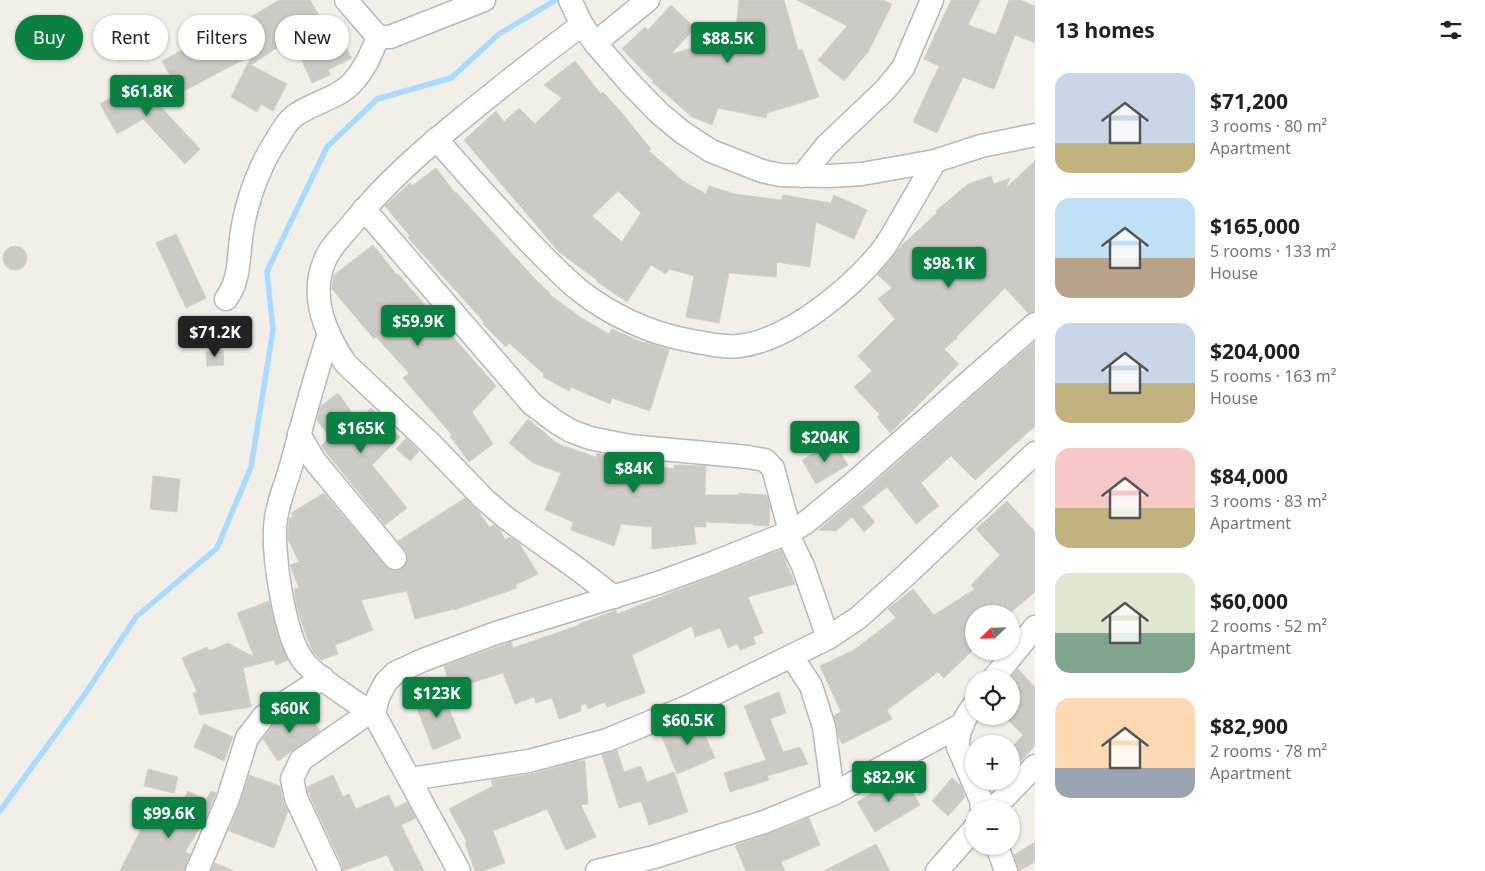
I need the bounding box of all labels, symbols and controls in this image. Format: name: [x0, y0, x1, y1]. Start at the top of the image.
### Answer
chip: Buy: [15, 15, 83, 60]
chip: Rent: [93, 15, 168, 60]
chip: Filters: [178, 15, 265, 60]
chip: New: [275, 15, 349, 60]
text: 13 homes: [1055, 16, 1155, 44]
icon: filters: [1437, 16, 1465, 44]
pin: $88.5K: [687, 22, 769, 64]
text: $88.5K: [702, 27, 754, 49]
pin: $61.8K: [106, 74, 188, 117]
text: $61.8K: [121, 80, 173, 102]
text: $71,200: [1210, 87, 1288, 115]
icon: home: [1095, 93, 1155, 153]
text: 3 rooms · 80 m²: [1210, 115, 1327, 137]
text: Apartment: [1210, 137, 1291, 159]
text: $165,000: [1210, 212, 1300, 240]
icon: home: [1095, 218, 1155, 278]
text: 5 rooms · 133 m²: [1210, 240, 1336, 262]
pin: $98.1K: [908, 246, 990, 289]
text: $98.1K: [923, 252, 975, 274]
text: House: [1210, 262, 1258, 284]
pin: $59.9K: [377, 304, 459, 347]
text: $59.9K: [392, 310, 444, 332]
pin: $71.2K: [174, 316, 256, 358]
text: $71.2K: [189, 321, 241, 343]
text: $204,000: [1210, 337, 1300, 365]
icon: home: [1095, 343, 1155, 403]
text: 5 rooms · 163 m²: [1210, 365, 1336, 387]
text: House: [1210, 387, 1258, 409]
pin: $165K: [326, 412, 396, 454]
text: $165K: [337, 417, 385, 439]
pin: $204K: [790, 420, 860, 463]
text: $204K: [801, 426, 849, 448]
pin: $84K: [604, 452, 664, 494]
text: $84K: [615, 457, 653, 479]
text: $84,000: [1210, 462, 1288, 490]
icon: home: [1095, 468, 1155, 528]
text: 3 rooms · 83 m²: [1210, 490, 1327, 512]
text: Apartment: [1210, 512, 1291, 534]
text: $60,000: [1210, 587, 1288, 615]
icon: home: [1095, 593, 1155, 653]
north arrow: [965, 605, 1020, 660]
map controls: [965, 605, 1020, 855]
text: 2 rooms · 52 m²: [1210, 615, 1327, 637]
text: Apartment: [1210, 637, 1291, 659]
button: locate: [965, 670, 1020, 725]
pin: $123K: [402, 676, 472, 719]
text: $123K: [413, 682, 461, 704]
pin: $60K: [260, 692, 320, 734]
text: $60K: [271, 697, 309, 719]
pin: $60.5K: [647, 704, 729, 746]
text: $60.5K: [662, 709, 714, 731]
text: $82,900: [1210, 712, 1288, 740]
icon: home: [1095, 718, 1155, 778]
button: +: [965, 735, 1020, 790]
text: 2 rooms · 78 m²: [1210, 740, 1327, 762]
pin: $82.9K: [848, 760, 930, 803]
text: Apartment: [1210, 762, 1291, 784]
text: $82.9K: [863, 766, 915, 788]
pin: $99.6K: [128, 796, 210, 839]
button: −: [965, 800, 1020, 855]
text: $99.6K: [143, 802, 195, 824]

